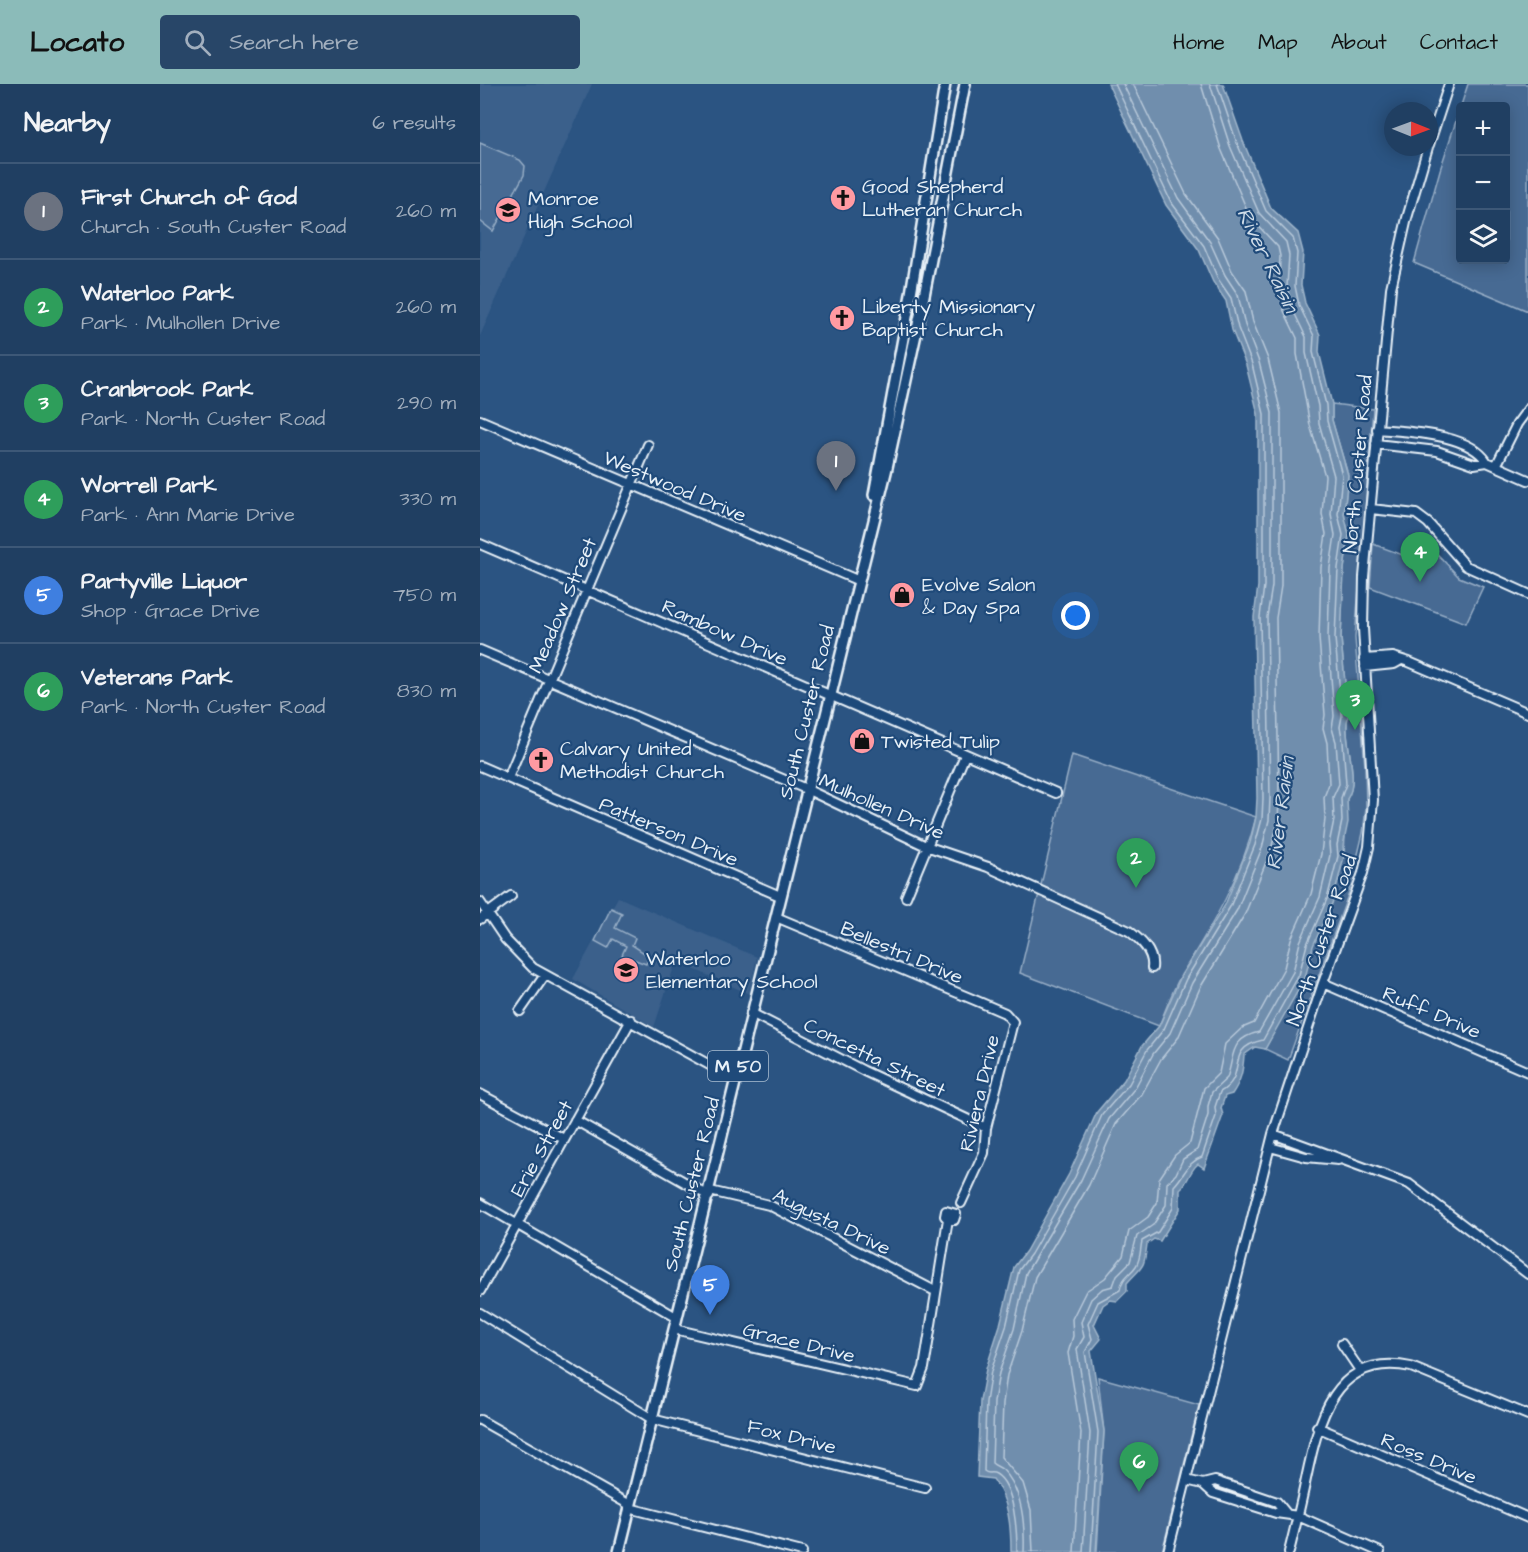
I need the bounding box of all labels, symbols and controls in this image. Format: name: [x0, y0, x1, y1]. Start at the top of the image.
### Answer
search box: [160, 15, 580, 69]
text: Locato: [30, 23, 124, 62]
icon: search: [181, 26, 214, 59]
text: Search here: [229, 27, 359, 58]
text: Home: [1173, 28, 1225, 57]
text: Map: [1258, 28, 1298, 57]
text: About: [1331, 28, 1387, 57]
text: Contact: [1420, 28, 1498, 57]
north arrow: [1384, 102, 1438, 156]
map controls: [1456, 102, 1510, 264]
button: +: [1456, 102, 1510, 156]
text: Nearby: [24, 105, 111, 141]
text: 6 results: [372, 109, 456, 137]
button: −: [1456, 156, 1510, 210]
place label: Good Shepherd Lutheran Church: [862, 173, 1022, 224]
text: First Church of God: [81, 182, 297, 213]
church icon: Good Shepherd Lutheran Church: [828, 183, 858, 213]
place label: Monroe High School: [528, 185, 632, 237]
school or university icon: Monroe High School: [493, 195, 523, 225]
text: 1: [42, 197, 45, 225]
text: 260 m: [396, 197, 456, 225]
water label: River Raisin: [1230, 203, 1306, 319]
button: layers: [1456, 210, 1510, 264]
text: Church · South Custer Road: [81, 213, 346, 241]
text: Waterloo Park: [81, 278, 234, 309]
text: 2: [38, 293, 49, 321]
text: 260 m: [396, 293, 456, 321]
place label: Liberty Missionary Baptist Church: [862, 293, 1035, 344]
church icon: Liberty Missionary Baptist Church: [827, 303, 857, 333]
text: Park · Mulhollen Drive: [81, 309, 280, 337]
text: Cranbrook Park: [81, 374, 253, 405]
street label: North Custer Road: [1336, 374, 1380, 554]
text: 3: [38, 389, 49, 417]
text: 290 m: [397, 389, 456, 417]
text: Park · North Custer Road: [81, 405, 325, 433]
pin: 1: [816, 442, 856, 491]
street label: Westwood Drive: [599, 444, 751, 530]
text: Worrell Park: [81, 470, 217, 501]
text: 4: [37, 485, 50, 513]
text: 330 m: [399, 485, 456, 513]
text: Park · Ann Marie Drive: [81, 501, 295, 529]
pin: 4: [1400, 532, 1440, 582]
street label: Meadow Street: [522, 533, 604, 678]
text: Partyville Liquor: [81, 566, 247, 597]
place label: Evolve Salon & Day Spa: [922, 571, 1035, 623]
shop icon: Evolve Salon & Day Spa: [887, 580, 917, 610]
text: 5: [36, 581, 51, 609]
text: 750 m: [393, 581, 456, 609]
street label: Rambow Drive: [657, 593, 792, 673]
text: Shop · Grace Drive: [81, 597, 260, 625]
your location: [1061, 601, 1090, 630]
street label: South Custer Road: [772, 622, 842, 802]
text: Veterans Park: [81, 662, 233, 693]
text: 6: [37, 677, 50, 705]
text: 830 m: [397, 677, 456, 705]
pin: 3: [1336, 680, 1374, 730]
text: Park · North Custer Road: [81, 693, 325, 721]
shop icon: Twisted Tulip: [847, 726, 877, 756]
place label: Twisted Tulip: [881, 728, 1000, 756]
place label: Calvary United Methodist Church: [560, 735, 724, 786]
church icon: Calvary United Methodist Church: [526, 745, 556, 775]
water label: River Raisin: [1259, 754, 1302, 871]
street label: Mulhollen Drive: [815, 767, 949, 847]
street label: Patterson Drive: [595, 790, 743, 874]
pin: 2: [1116, 838, 1156, 888]
street label: North Custer Road: [1280, 851, 1364, 1030]
street label: Bellestri Drive: [836, 915, 967, 991]
place label: Waterloo Elementary School: [646, 945, 818, 997]
school or university icon: Waterloo Elementary School: [611, 955, 641, 985]
street label: Ruff Drive: [1378, 980, 1485, 1046]
street label: Concetta Street: [799, 1011, 950, 1104]
street label: Riviera Drive: [953, 1032, 1007, 1154]
road number: M 50: [708, 1051, 768, 1081]
street label: South Custer Road: [657, 1094, 727, 1274]
street label: Erie Street: [504, 1095, 580, 1202]
street label: Augusta Drive: [767, 1181, 895, 1264]
pin: 5: [690, 1266, 730, 1315]
street label: Grace Drive: [740, 1316, 858, 1370]
street label: Fox Drive: [744, 1412, 839, 1462]
street label: Ross Drive: [1376, 1426, 1481, 1492]
pin: 6: [1120, 1442, 1158, 1492]

